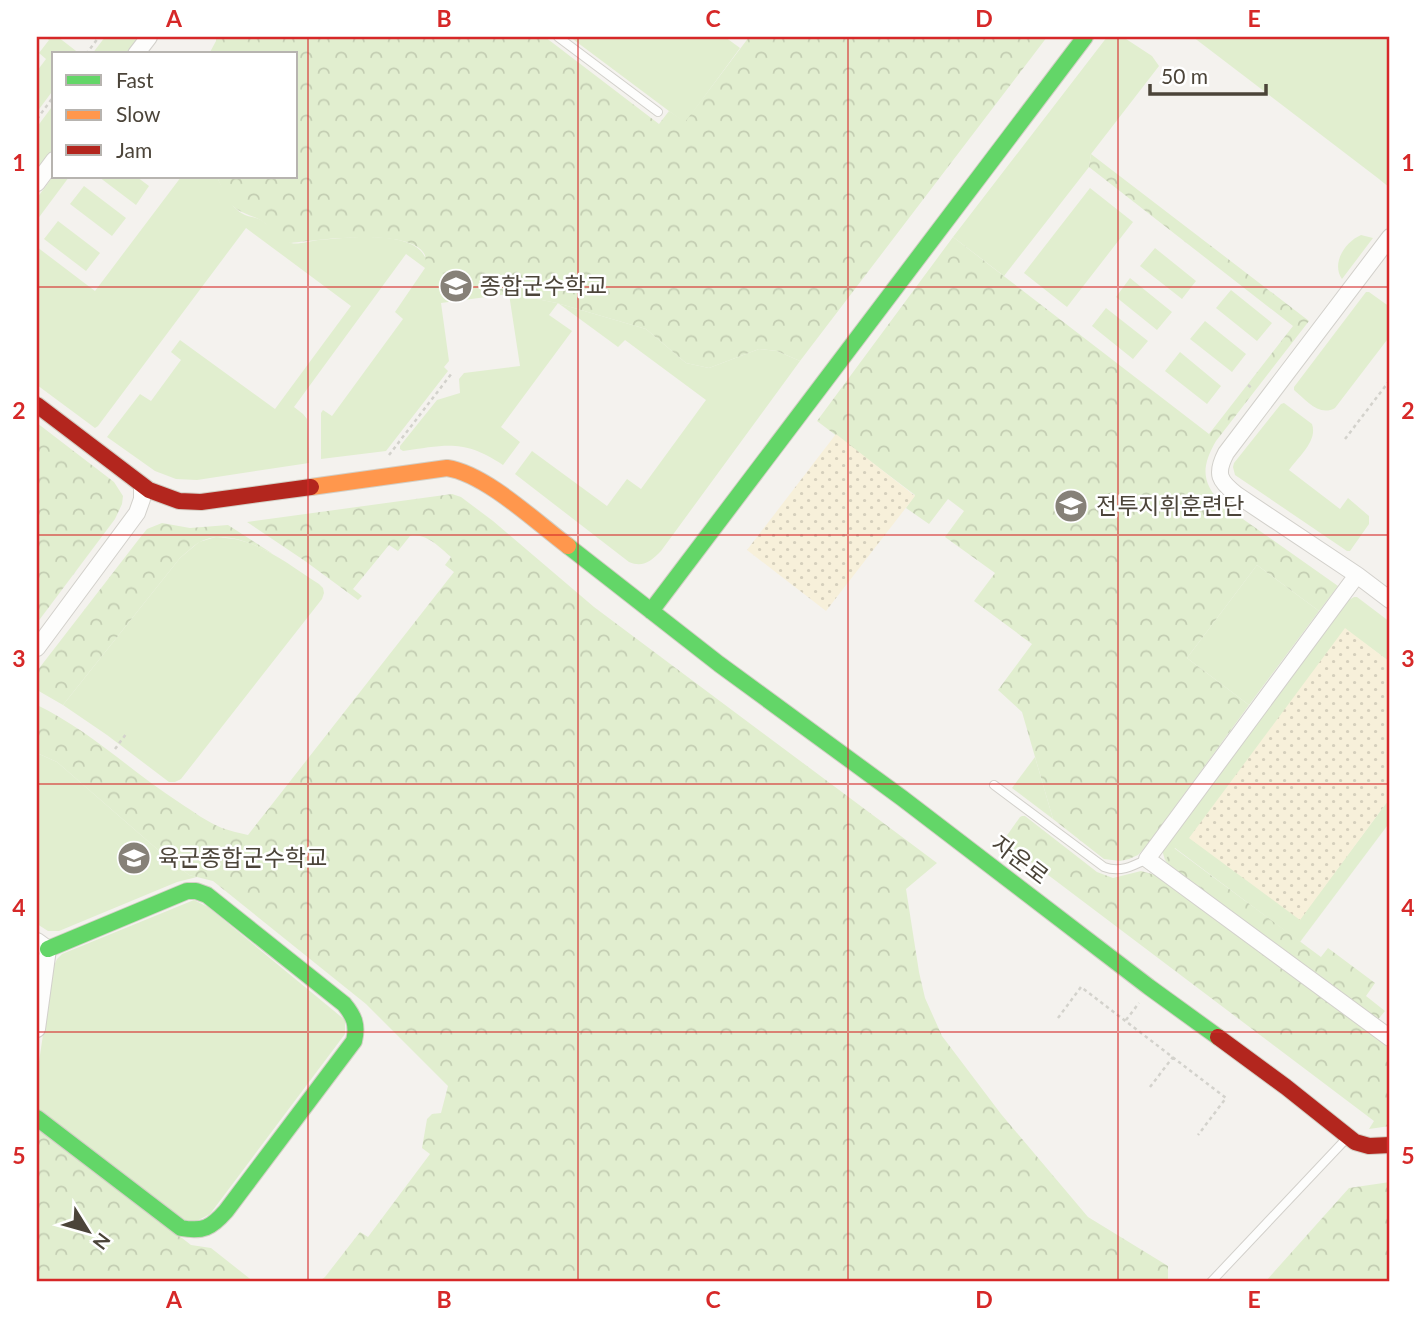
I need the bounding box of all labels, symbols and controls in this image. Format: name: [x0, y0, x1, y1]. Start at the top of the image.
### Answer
text: A: [165, 4, 183, 32]
text: B: [436, 4, 452, 32]
text: C: [705, 4, 721, 32]
text: D: [975, 4, 993, 32]
text: E: [1247, 4, 1261, 32]
legend: [52, 52, 298, 178]
scale bar: [1150, 52, 1266, 96]
text: 50 m: [1161, 63, 1208, 88]
text: Fast: [116, 67, 154, 92]
text: Slow: [116, 101, 161, 126]
text: Jam: [116, 137, 152, 162]
text: 1: [12, 148, 26, 176]
text: 1: [1401, 148, 1415, 176]
school or university icon: 종합군수학교: [437, 267, 475, 305]
place label: 종합군수학교: [480, 271, 607, 299]
text: 2: [12, 396, 26, 424]
text: 2: [1401, 396, 1415, 424]
school or university icon: 전투지휘훈련단: [1052, 487, 1090, 525]
place label: 전투지휘훈련단: [1096, 491, 1244, 519]
text: 3: [12, 644, 26, 672]
text: 3: [1401, 644, 1415, 672]
street label: 자운로: [987, 829, 1054, 889]
school or university icon: 육군종합군수학교: [115, 839, 153, 877]
place label: 육군종합군수학교: [158, 843, 327, 871]
text: 4: [12, 893, 26, 921]
text: 4: [1401, 893, 1415, 921]
text: 5: [12, 1141, 26, 1169]
text: 5: [1401, 1141, 1415, 1169]
north arrow: [52, 1196, 122, 1266]
text: N: [88, 1229, 116, 1254]
text: A: [165, 1285, 183, 1313]
text: B: [436, 1285, 452, 1313]
text: C: [705, 1285, 721, 1313]
text: D: [975, 1285, 993, 1313]
text: E: [1247, 1285, 1261, 1313]

